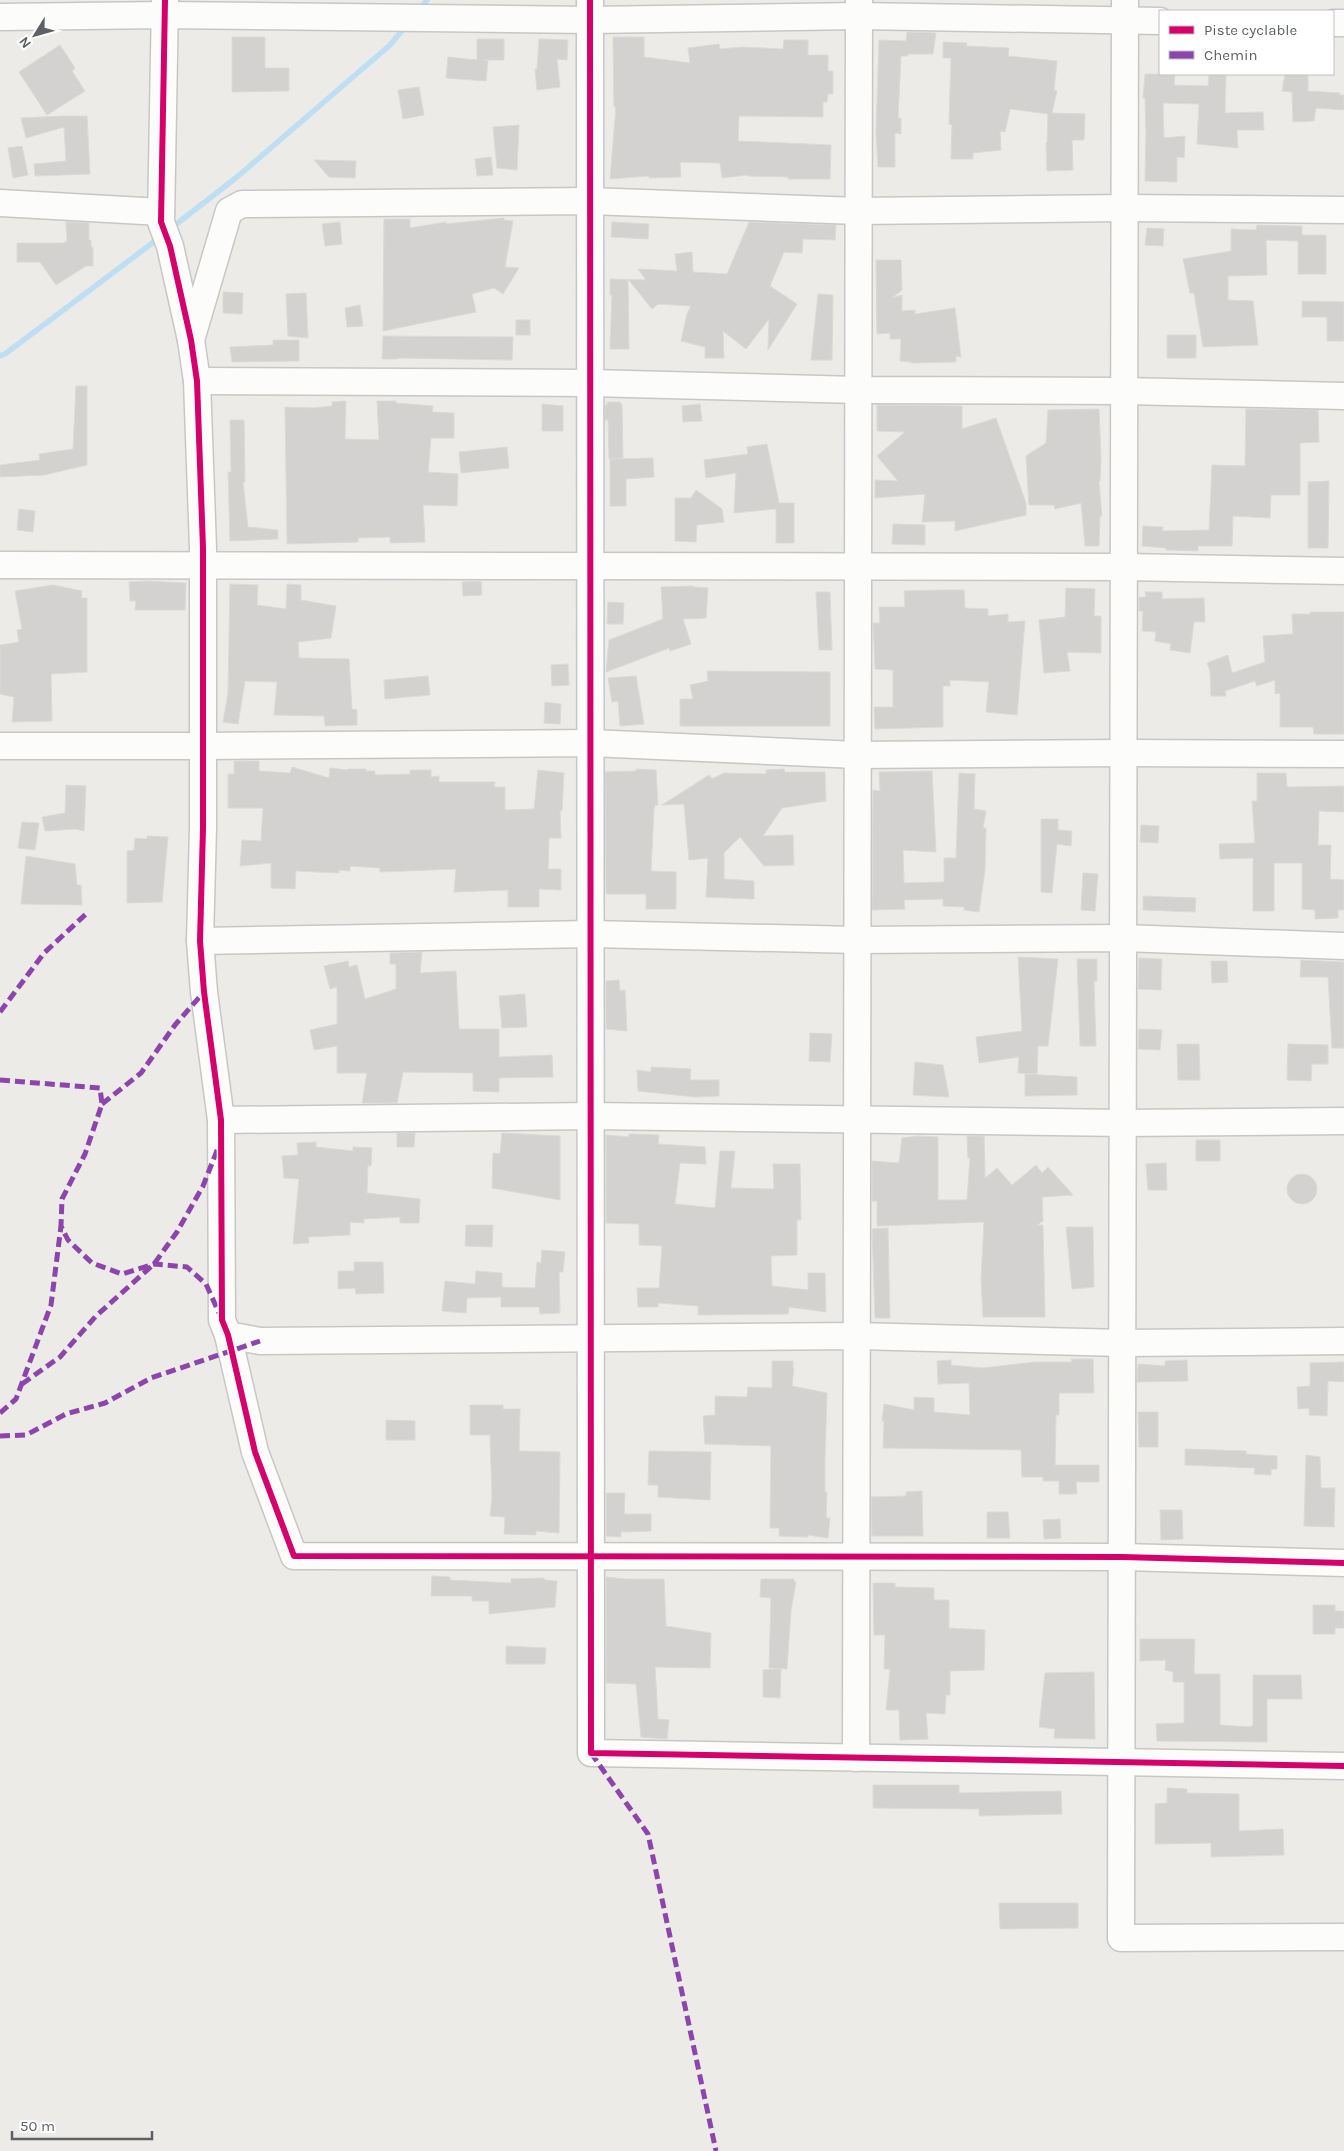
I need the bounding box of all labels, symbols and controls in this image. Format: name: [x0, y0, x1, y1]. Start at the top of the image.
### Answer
north arrow: [10, 10, 60, 60]
legend: [1159, 10, 1334, 75]
text: Piste cyclable: [1204, 21, 1297, 39]
text: N: [15, 33, 35, 52]
text: Chemin: [1204, 46, 1258, 64]
scale bar: [12, 2108, 152, 2140]
text: 50 m: [20, 2117, 55, 2135]

